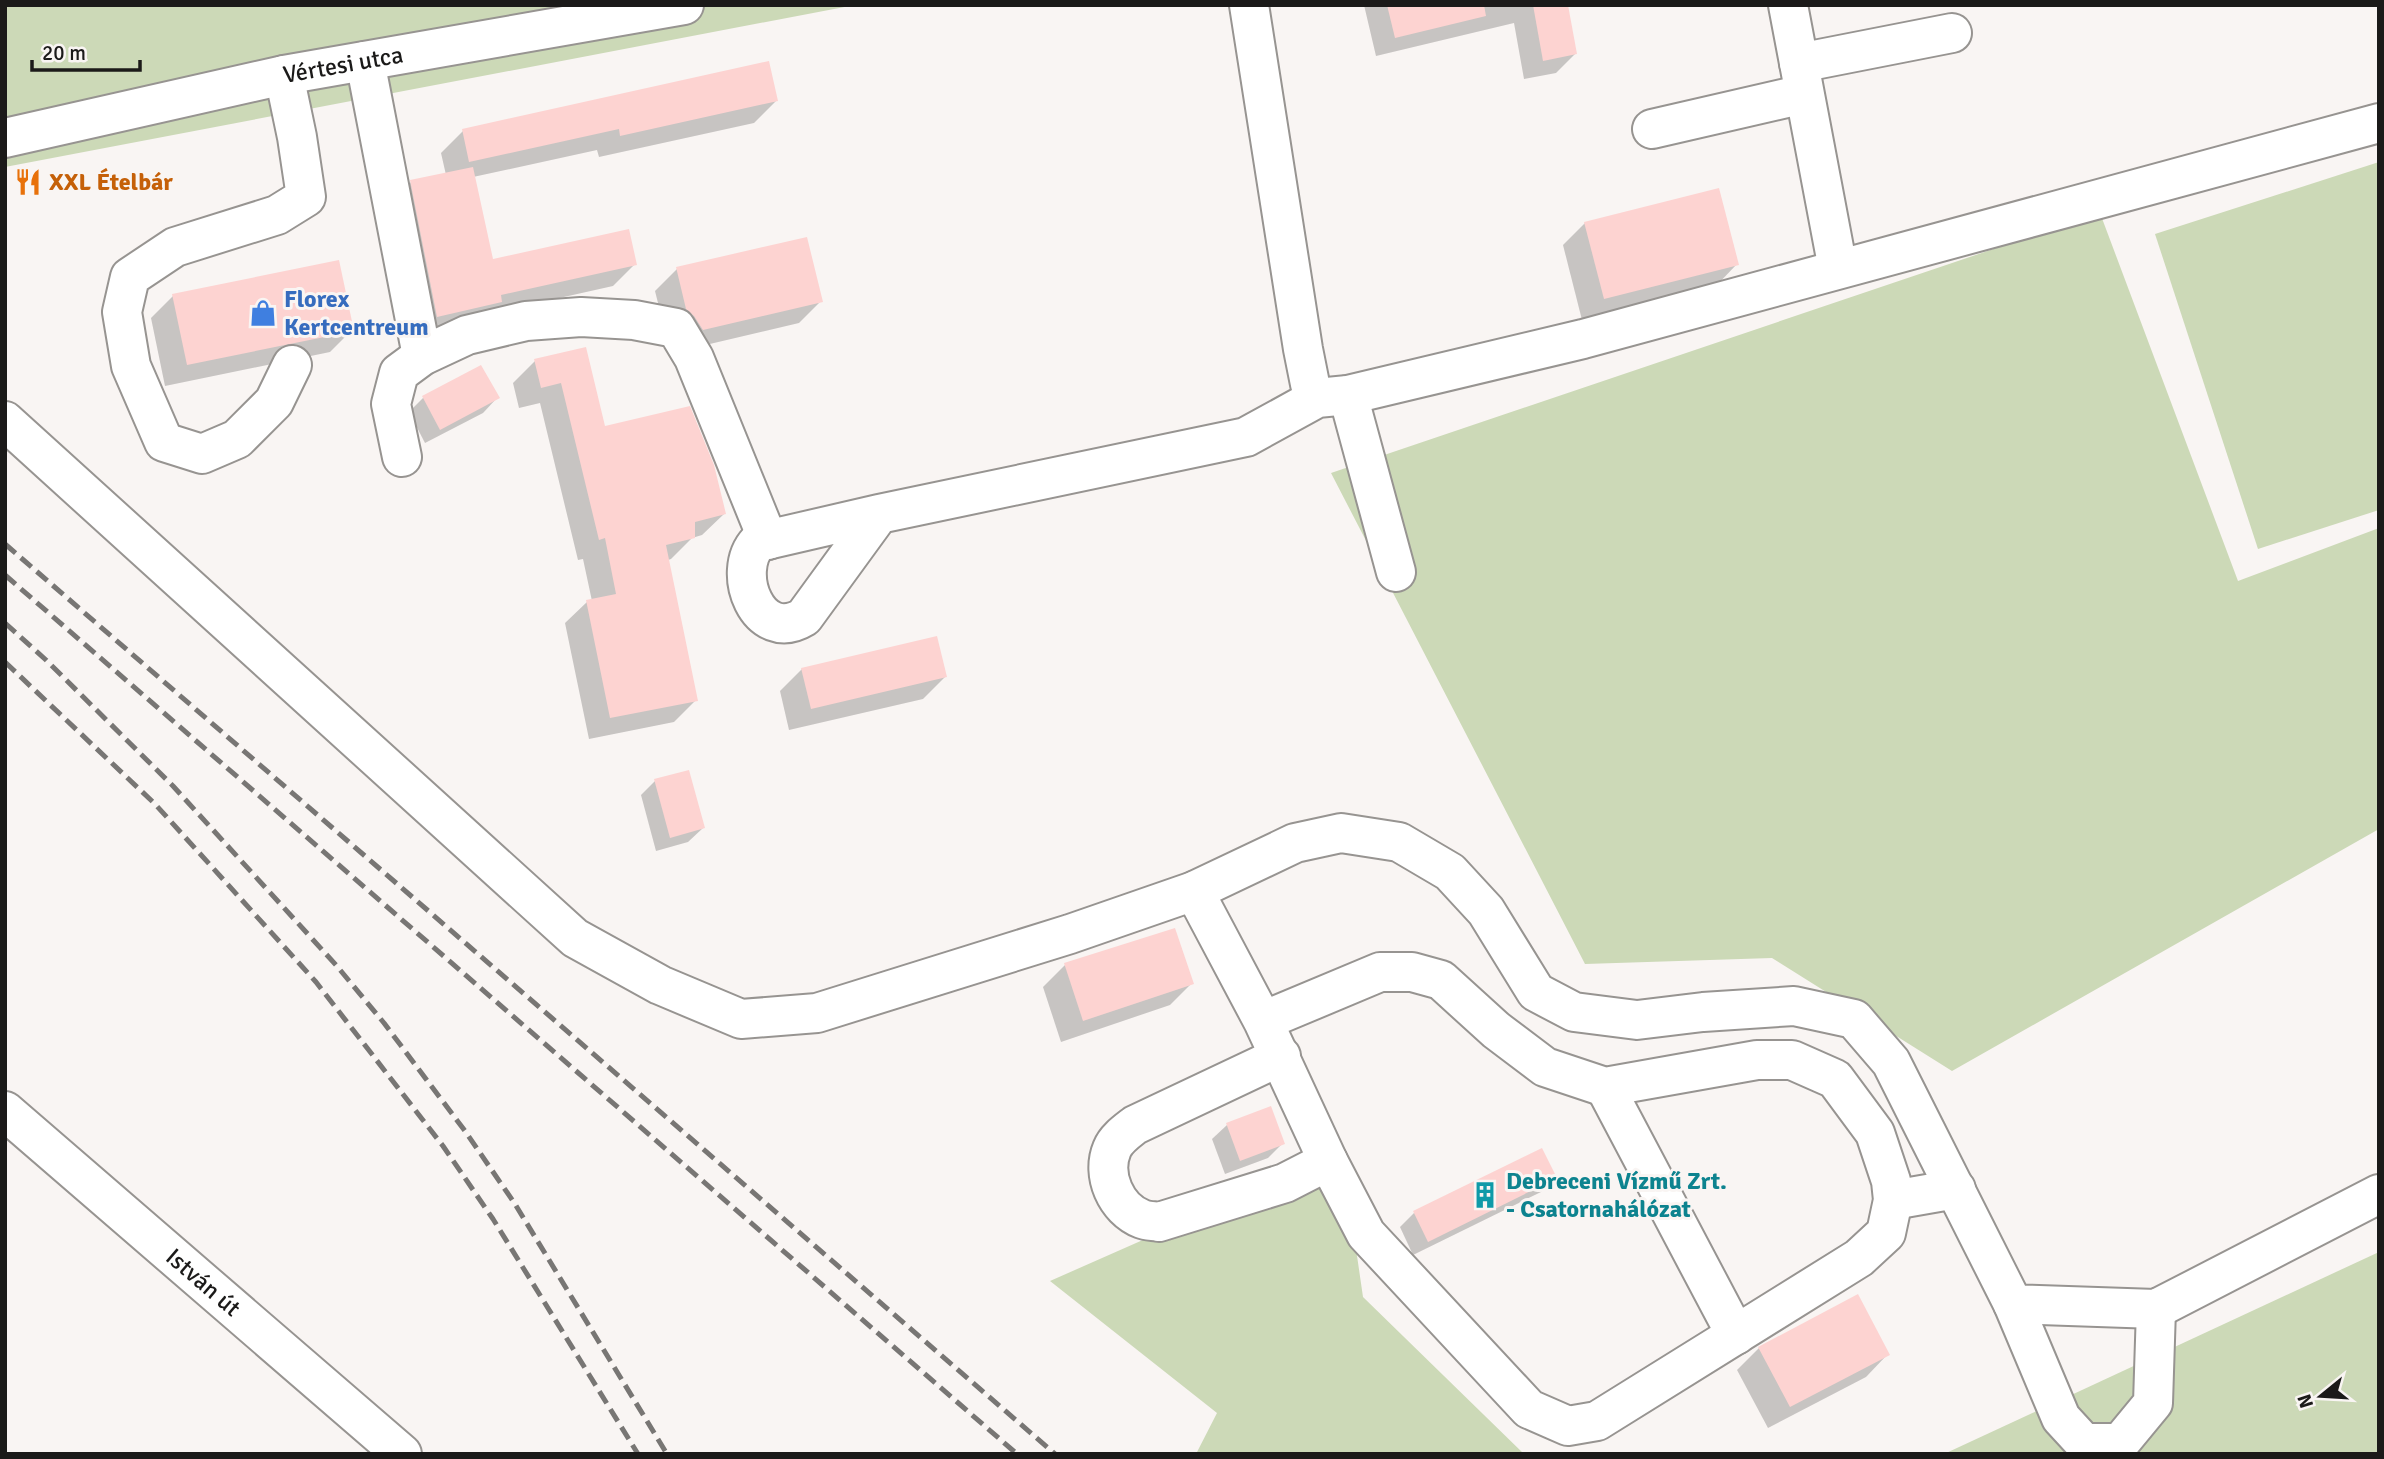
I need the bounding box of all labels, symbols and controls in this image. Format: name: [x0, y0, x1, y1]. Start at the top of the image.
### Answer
scale bar: [32, 28, 140, 72]
street label: Vértesi utca: [281, 39, 405, 90]
text: 20 m: [42, 40, 86, 66]
restaurant icon: XXL Ételbár: [13, 167, 43, 197]
place label: XXL Ételbár: [49, 167, 173, 197]
place label: Florex Kertcentreum: [284, 284, 429, 342]
shop icon: Florex Kertcentreum: [248, 298, 278, 328]
place label: Debreceni Vízmű Zrt. - Csatornahálózat: [1506, 1166, 1727, 1224]
building icon: Debreceni Vízmű Zrt. - Csatornahálózat: [1470, 1180, 1500, 1210]
street label: István út: [160, 1242, 247, 1323]
north arrow: [2286, 1361, 2356, 1431]
text: N: [2292, 1391, 2319, 1411]

